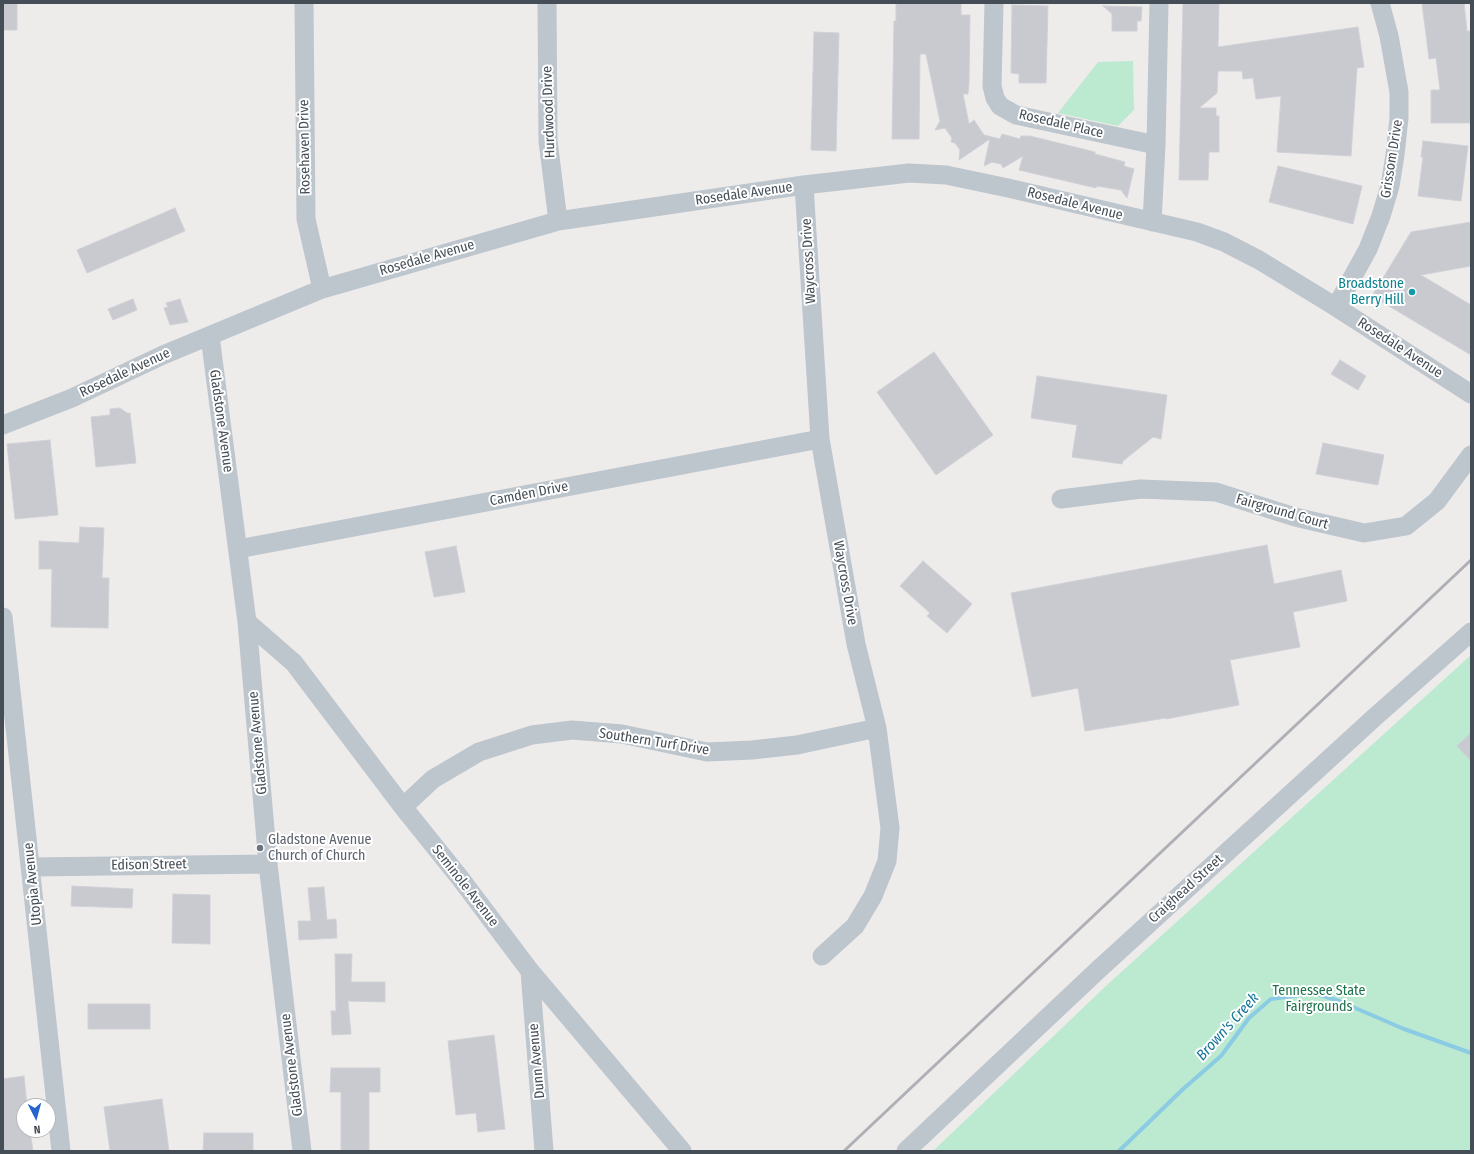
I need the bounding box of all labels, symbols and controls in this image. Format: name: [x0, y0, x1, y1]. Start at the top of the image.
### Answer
street label: Hurdwood Drive: [539, 66, 559, 158]
street label: Rosehaven Drive: [296, 99, 314, 195]
street label: Rosedale Place: [1017, 106, 1105, 142]
street label: Grissom Drive: [1378, 119, 1406, 199]
street label: Rosedale Avenue: [694, 179, 794, 209]
street label: Rosedale Avenue: [1026, 184, 1124, 224]
street label: Waycross Drive: [798, 218, 820, 304]
street label: Rosedale Avenue: [378, 236, 476, 280]
place label: Broadstone Berry Hill: [1338, 276, 1404, 308]
marker: Broadstone Berry Hill: [1407, 287, 1417, 297]
street label: Rosedale Avenue: [1354, 314, 1446, 382]
street label: Rosedale Avenue: [77, 345, 173, 401]
street label: Gladstone Avenue: [205, 369, 237, 473]
street label: Camden Drive: [488, 478, 570, 510]
street label: Fairground Court: [1234, 491, 1330, 533]
street label: Waycross Drive: [829, 539, 861, 627]
street label: Gladstone Avenue: [245, 691, 271, 795]
street label: Southern Turf Drive: [598, 725, 710, 759]
place label: Gladstone Avenue Church of Church: [268, 832, 371, 864]
street label: Utopia Avenue: [20, 842, 46, 926]
street label: Seminole Avenue: [428, 842, 502, 930]
marker: Gladstone Avenue Church of Church: [255, 843, 265, 853]
street label: Craighead Street: [1145, 851, 1227, 927]
street label: Edison Street: [111, 856, 187, 874]
park label: Tennessee State Fairgrounds: [1273, 983, 1365, 1016]
water label: Brown's Creek: [1193, 990, 1263, 1064]
street label: Gladstone Avenue: [277, 1013, 307, 1117]
street label: Dunn Avenue: [525, 1023, 549, 1099]
north arrow: [16, 1098, 56, 1138]
text: N: [33, 1123, 41, 1136]

